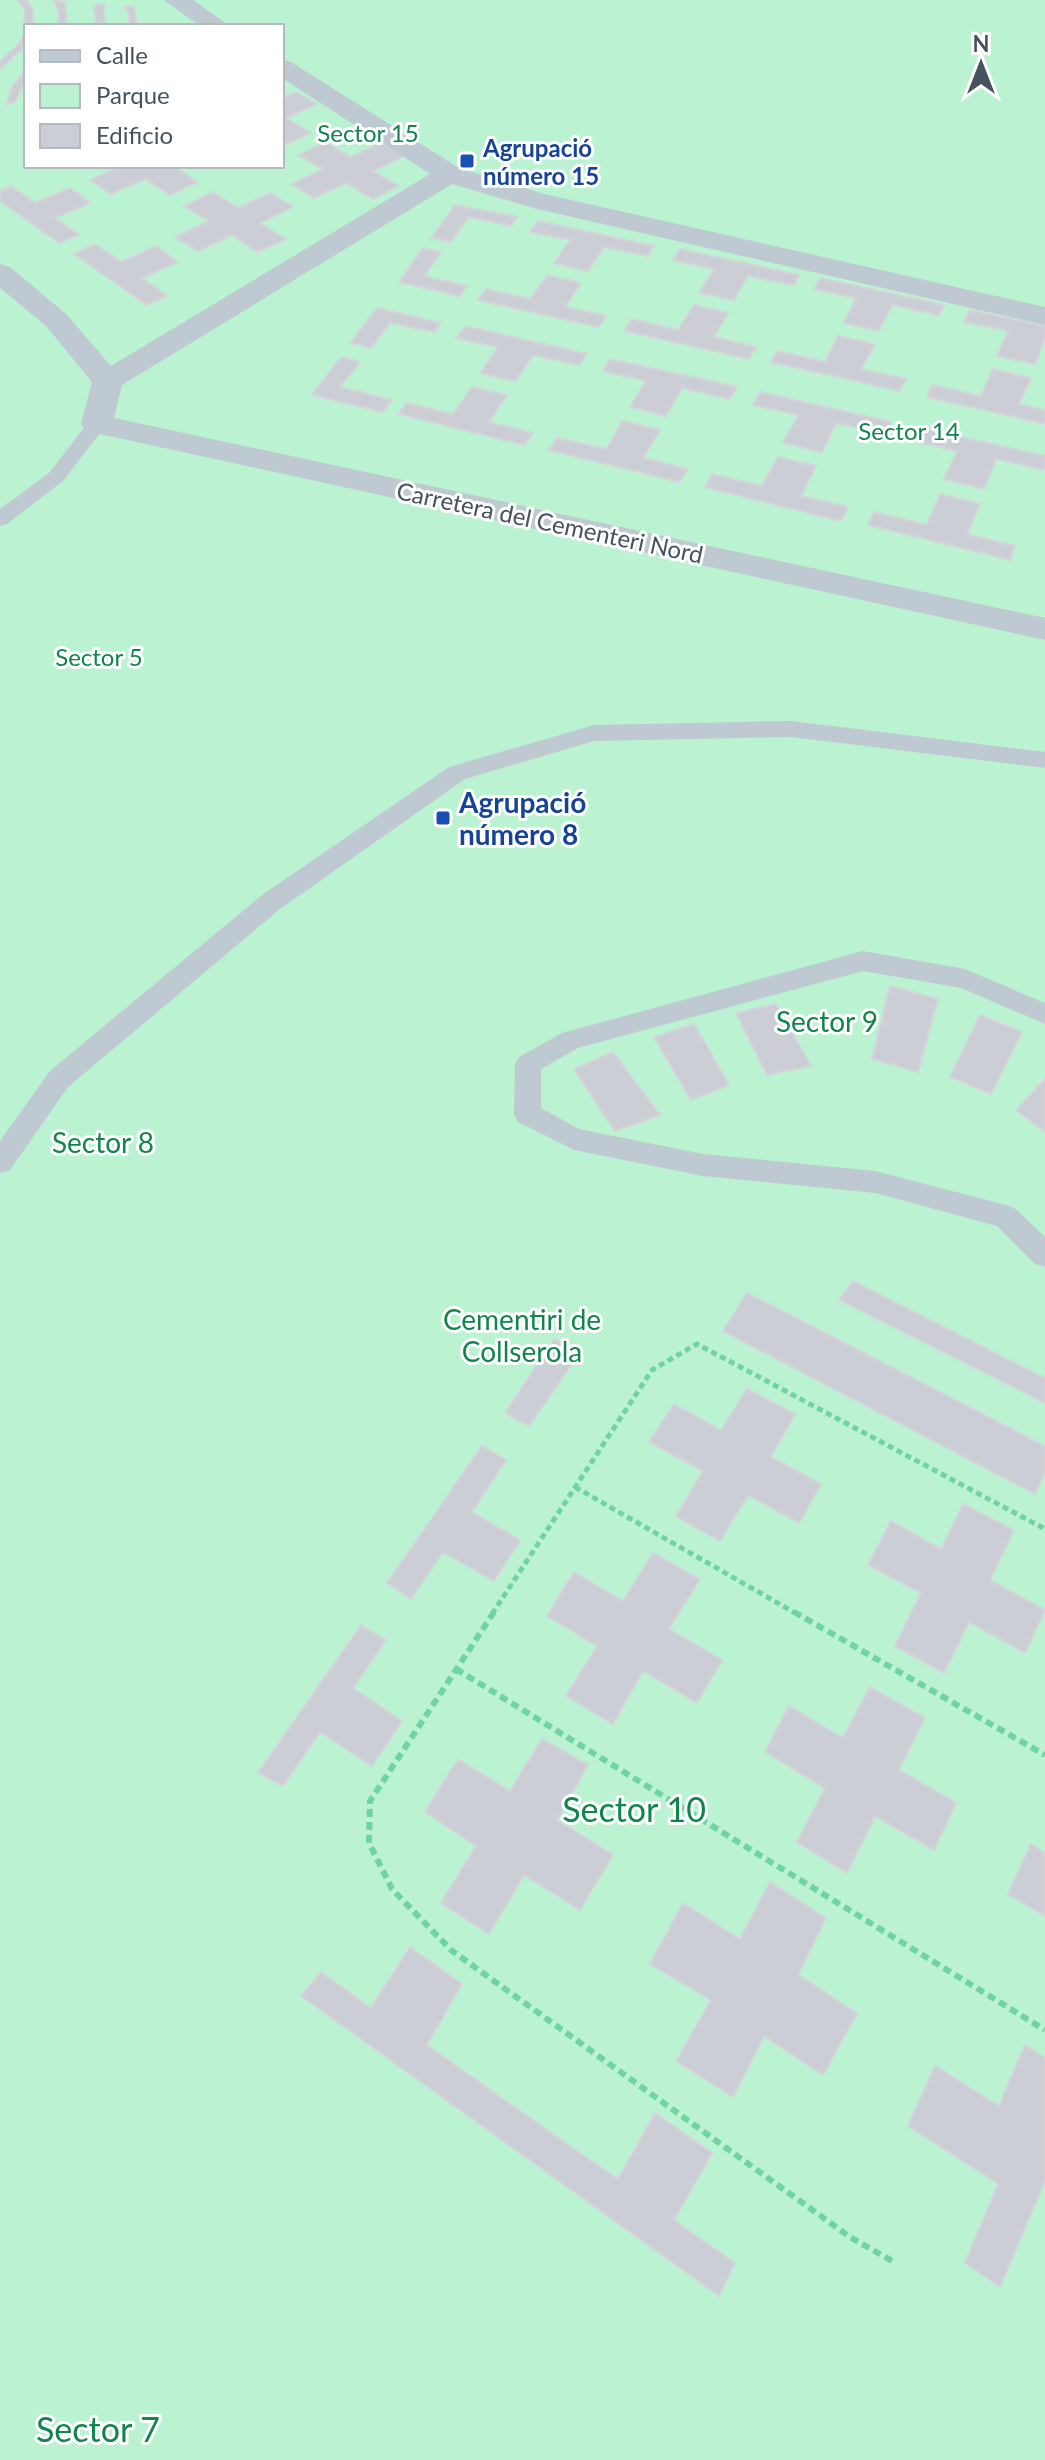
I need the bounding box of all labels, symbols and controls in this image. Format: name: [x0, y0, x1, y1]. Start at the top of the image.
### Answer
legend: [24, 24, 284, 168]
north arrow: [941, 24, 1021, 104]
text: N: [973, 30, 989, 57]
text: Calle: [96, 40, 148, 69]
text: Parque: [96, 80, 170, 109]
park label: Sector 15: [317, 118, 419, 147]
text: Edificio: [96, 120, 173, 149]
place label: Agrupació número 15: [482, 133, 599, 190]
marker: Agrupació número 15: [458, 152, 476, 170]
park label: Sector 14: [858, 416, 960, 445]
street label: Carretera del Cementeri Nord: [394, 475, 706, 569]
park label: Sector 5: [55, 642, 143, 671]
place label: Agrupació número 8: [458, 785, 586, 851]
marker: Agrupació número 8: [434, 809, 452, 827]
park label: Sector 9: [776, 1004, 878, 1038]
park label: Sector 8: [52, 1125, 154, 1159]
park label: Cementiri de Collserola: [443, 1302, 601, 1368]
park label: Sector 10: [562, 1788, 706, 1829]
park label: Sector 7: [36, 2408, 160, 2449]

